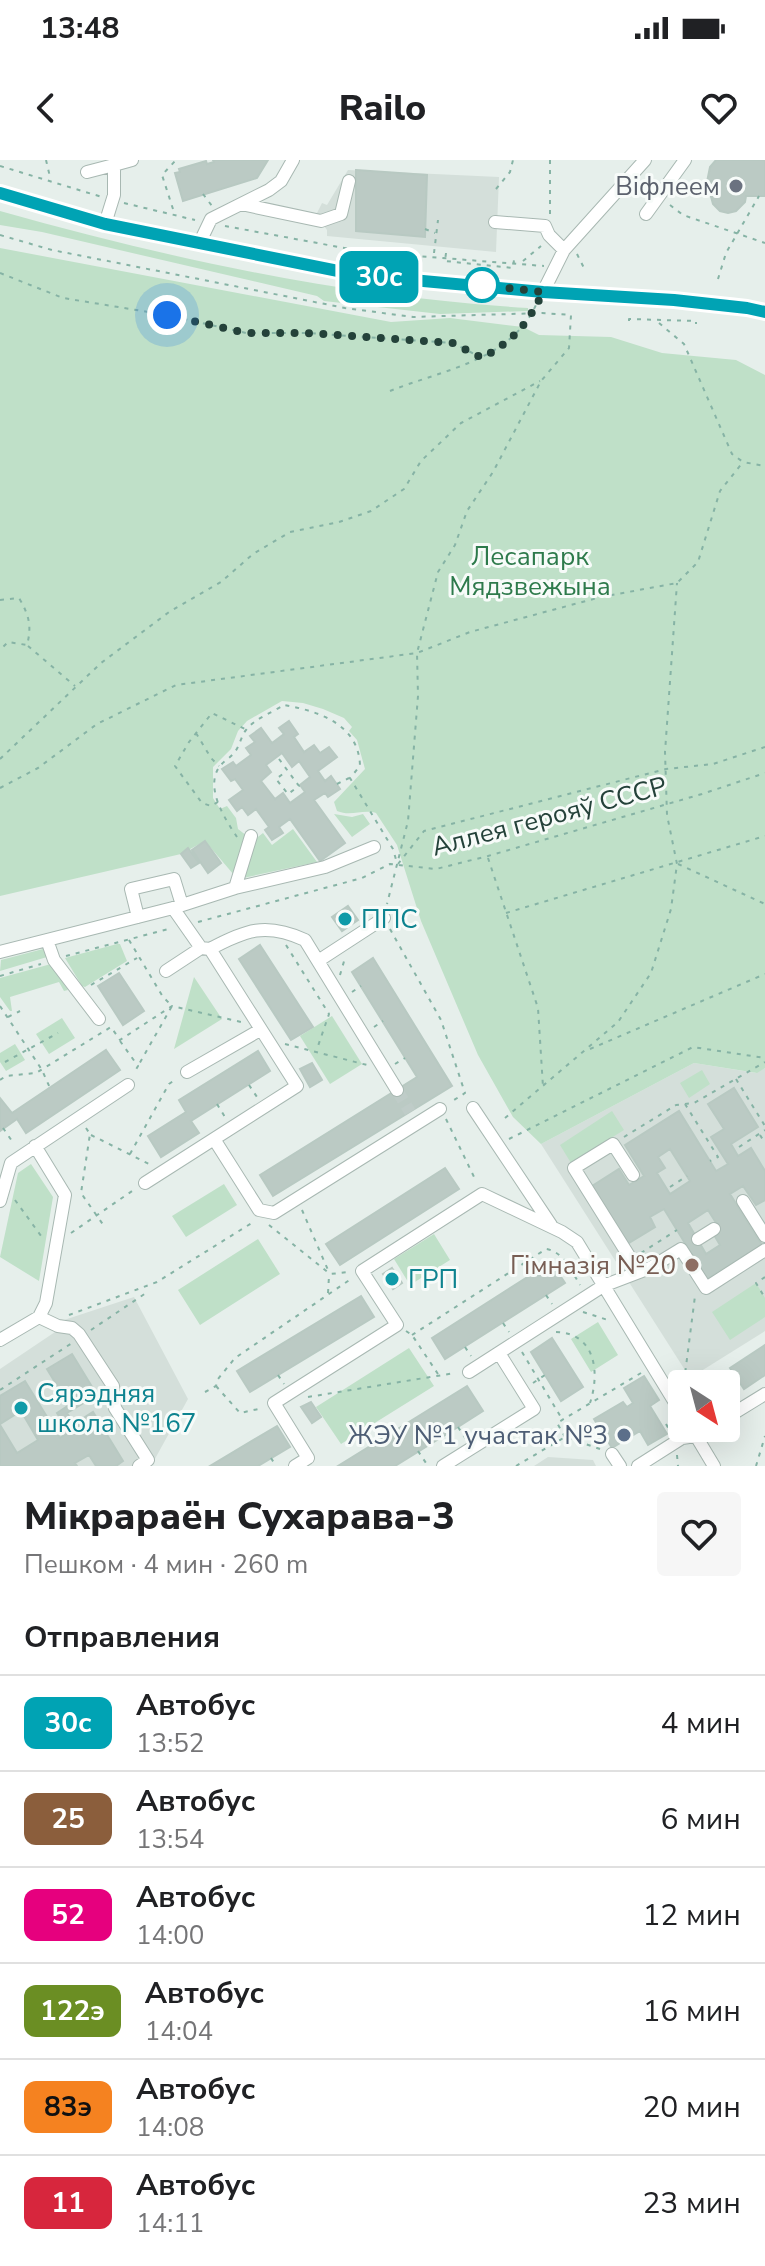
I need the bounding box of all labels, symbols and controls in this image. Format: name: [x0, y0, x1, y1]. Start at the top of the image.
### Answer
text: 13:48: [40, 8, 119, 49]
text: Railo: [339, 84, 426, 133]
icon: back: [24, 86, 68, 130]
icon: heart: [697, 86, 741, 130]
place label: Віфлеем: [615, 169, 720, 204]
marker: Віфлеем: [727, 177, 745, 195]
line badge: 30с: [333, 251, 425, 303]
text: 30с: [355, 258, 403, 296]
unlabelled marker: [465, 268, 499, 302]
your location: [147, 295, 187, 335]
park label: Лесапарк Мядзвежына: [449, 539, 611, 604]
street label: Аллея герояў СССР: [428, 768, 670, 865]
place label: ППС: [361, 902, 418, 937]
marker: ППС: [336, 910, 354, 928]
place label: Гімназія №20: [510, 1248, 676, 1283]
marker: Гімназія №20: [683, 1256, 701, 1274]
place label: ГРП: [408, 1262, 458, 1297]
marker: ГРП: [383, 1270, 401, 1288]
north arrow: [668, 1370, 740, 1442]
map controls: [668, 1370, 740, 1442]
place label: Сярэдняя школа №167: [37, 1376, 196, 1441]
marker: Сярэдняя школа №167: [12, 1399, 30, 1417]
place label: ЖЭУ №1 участак №3: [348, 1418, 608, 1453]
marker: ЖЭУ №1 участак №3: [615, 1426, 633, 1444]
text: Мікрараён Сухарава-3: [24, 1491, 455, 1542]
button: heart: [657, 1492, 741, 1576]
text: Пешком · 4 мин · 260 m: [24, 1547, 308, 1582]
text: Отправления: [24, 1617, 220, 1658]
text: Автобус: [136, 1685, 255, 1726]
text: 4 мин: [660, 1703, 741, 1744]
text: 30с: [44, 1704, 92, 1742]
text: 13:52: [136, 1726, 204, 1761]
text: Автобус: [136, 1781, 255, 1822]
text: 6 мин: [660, 1799, 741, 1840]
text: 25: [51, 1800, 85, 1838]
text: 13:54: [136, 1822, 204, 1857]
text: Автобус: [136, 1877, 255, 1918]
text: 12 мин: [642, 1895, 741, 1936]
text: 52: [51, 1896, 85, 1934]
text: 14:00: [136, 1918, 204, 1953]
text: Автобус: [145, 1973, 264, 2014]
text: 16 мин: [642, 1991, 741, 2032]
text: 122э: [40, 1992, 105, 2030]
text: 14:04: [145, 2014, 213, 2049]
text: Автобус: [136, 2069, 255, 2110]
text: 20 мин: [642, 2087, 741, 2128]
text: 83э: [44, 2088, 92, 2126]
text: 14:08: [136, 2110, 204, 2145]
text: Автобус: [136, 2165, 255, 2206]
text: 23 мин: [642, 2183, 741, 2224]
text: 11: [51, 2184, 85, 2222]
text: 14:11: [136, 2206, 204, 2241]

